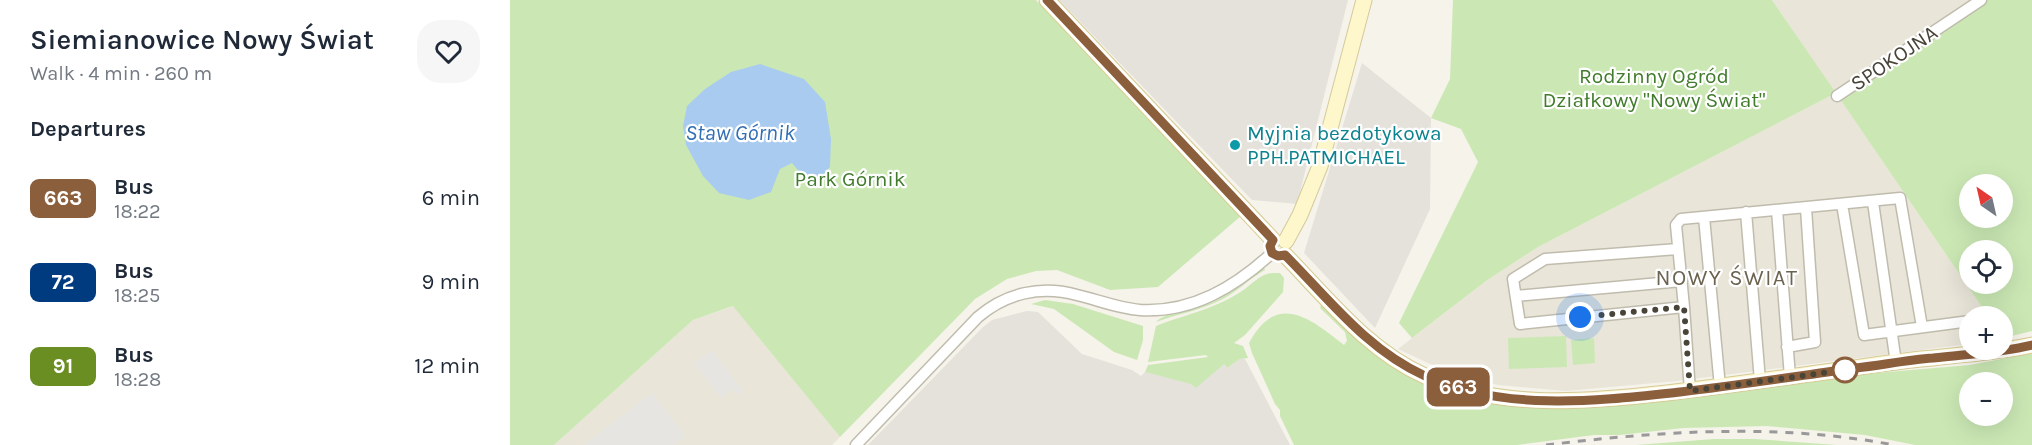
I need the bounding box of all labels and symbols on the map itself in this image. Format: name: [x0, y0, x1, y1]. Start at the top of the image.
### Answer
street label: SPOKOJNA: [1846, 20, 1942, 96]
park label: Rodzinny Ogród Działkowy "Nowy Świat": [1542, 64, 1766, 112]
water label: Staw Górnik: [685, 120, 796, 146]
place label: Myjnia bezdotykowa PPH.PATMICHAEL: [1247, 121, 1442, 169]
marker: Myjnia bezdotykowa PPH.PATMICHAEL: [1228, 138, 1242, 152]
park label: Park Górnik: [795, 167, 906, 191]
north arrow: [1959, 174, 2013, 228]
district label: NOWY ŚWIAT: [1655, 264, 1799, 291]
your location: [1565, 302, 1595, 332]
unlabelled marker: [1832, 357, 1858, 383]
line badge: 663: [1424, 368, 1492, 406]

